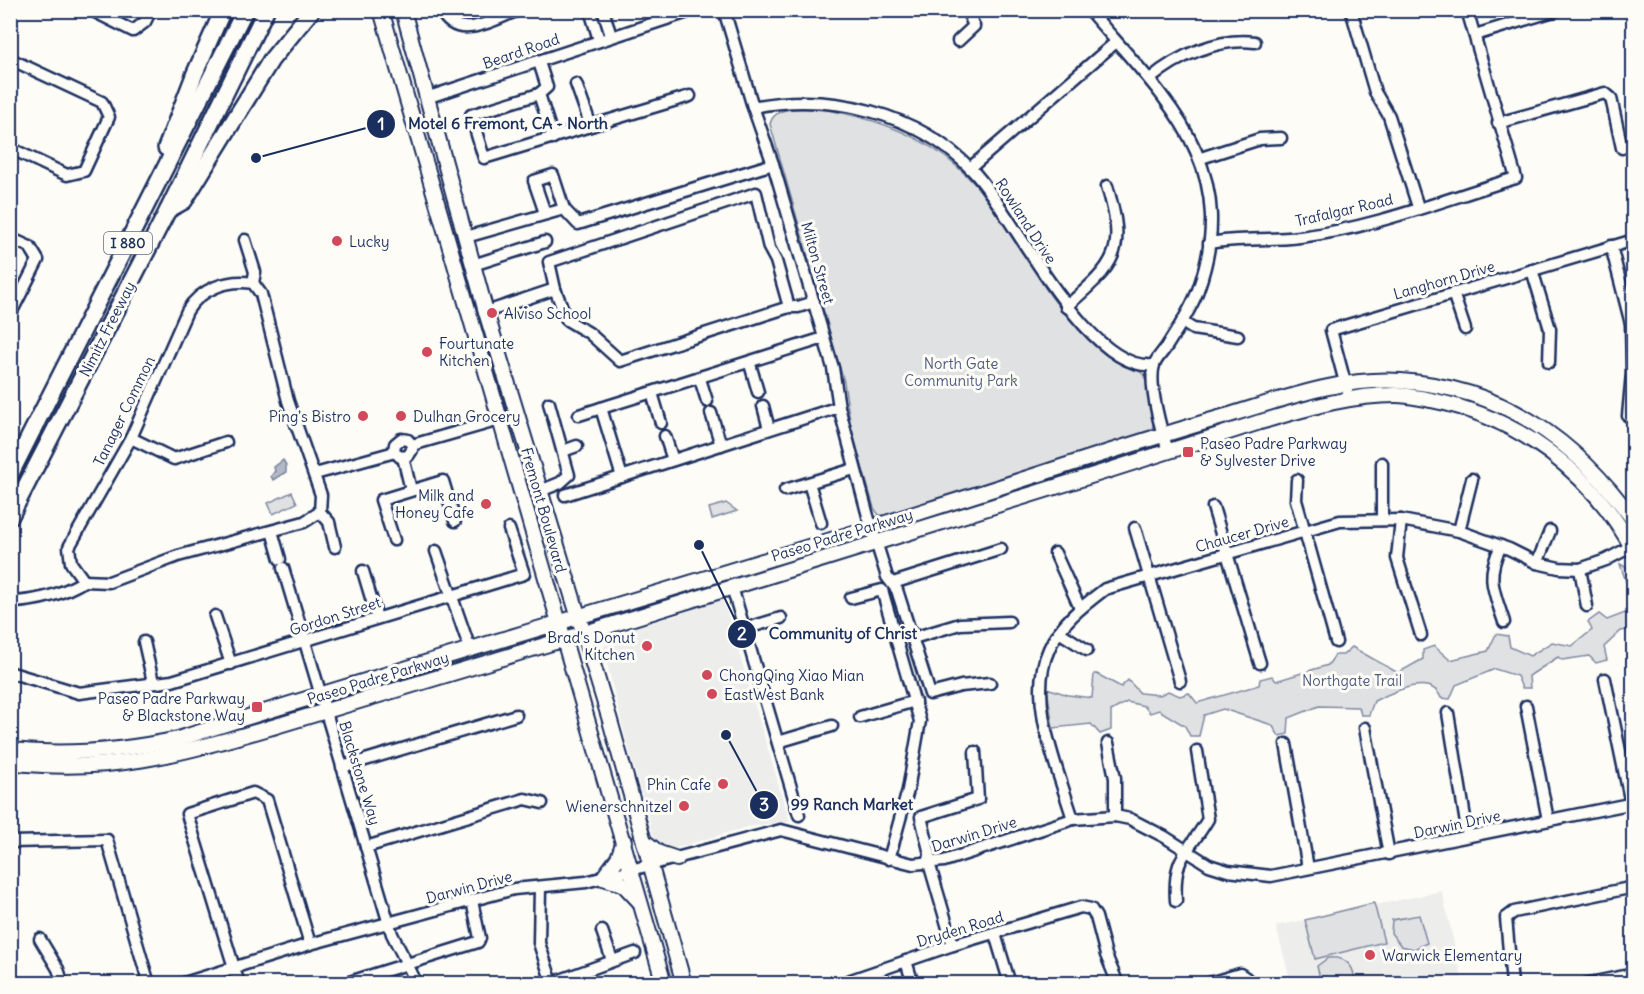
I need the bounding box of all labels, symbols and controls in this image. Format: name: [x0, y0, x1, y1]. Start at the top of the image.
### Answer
street label: Beard Road: [480, 29, 562, 73]
callout: Motel 6 Fremont, CA - North: [366, 107, 620, 141]
text: 1: [377, 112, 385, 135]
text: Motel 6 Fremont, CA - North: [408, 113, 608, 133]
street label: Rowland Drive: [991, 175, 1061, 267]
street label: Trafalgar Road: [1293, 189, 1395, 230]
street label: Milton Street: [797, 220, 839, 306]
road number: I 880: [104, 232, 152, 254]
place label: Lucky: [349, 232, 389, 251]
marker: Lucky: [330, 234, 344, 248]
street label: Langhorn Drive: [1391, 256, 1497, 304]
street label: Nimitz Freeway: [75, 278, 139, 380]
place label: Alviso School: [504, 304, 591, 323]
marker: Alviso School: [485, 306, 499, 320]
place label: Fourtunate Kitchen: [439, 334, 514, 370]
marker: Fourtunate Kitchen: [420, 345, 434, 359]
street label: Tanager Common: [89, 352, 159, 469]
park label: North Gate Community Park: [904, 354, 1018, 390]
place label: Ping's Bistro: [269, 407, 351, 426]
place label: Dulhan Grocery: [413, 407, 521, 426]
marker: Ping's Bistro: [356, 409, 370, 423]
marker: Dulhan Grocery: [394, 409, 408, 423]
place label: Paseo Padre Parkway & Sylvester Drive: [1200, 434, 1347, 470]
street label: Fremont Boulevard: [517, 445, 571, 575]
marker: Paseo Padre Parkway & Sylvester Drive: [1181, 445, 1195, 459]
place label: Milk and Honey Cafe: [395, 486, 474, 522]
marker: Milk and Honey Cafe: [479, 497, 493, 511]
street label: Paseo Padre Parkway: [769, 504, 915, 566]
street label: Chaucer Drive: [1193, 512, 1291, 556]
street label: Gordon Street: [287, 592, 383, 640]
callout: Community of Christ: [727, 617, 929, 651]
text: 2: [737, 622, 747, 645]
text: Community of Christ: [769, 623, 918, 644]
place label: Brad's Donut Kitchen: [547, 628, 635, 664]
marker: Brad's Donut Kitchen: [640, 639, 654, 653]
street label: Paseo Padre Parkway: [305, 647, 451, 709]
place label: ChongQing Xiao Mian: [719, 666, 865, 685]
marker: ChongQing Xiao Mian: [700, 668, 714, 682]
park label: Northgate Trail: [1302, 671, 1402, 690]
place label: EastWest Bank: [724, 685, 825, 704]
marker: EastWest Bank: [705, 687, 719, 701]
place label: Paseo Padre Parkway & Blackstone Way: [98, 689, 245, 725]
marker: Paseo Padre Parkway & Blackstone Way: [250, 700, 264, 714]
street label: Blackstone Way: [335, 719, 385, 827]
place label: Phin Cafe: [647, 775, 711, 794]
marker: Phin Cafe: [716, 777, 730, 791]
callout: 99 Ranch Market: [749, 788, 925, 822]
text: 3: [759, 793, 769, 816]
text: 99 Ranch Market: [791, 794, 914, 814]
place label: Wienerschnitzel: [565, 797, 672, 816]
marker: Wienerschnitzel: [677, 799, 691, 813]
street label: Darwin Drive: [1412, 806, 1502, 842]
street label: Darwin Drive: [929, 812, 1019, 856]
street label: Darwin Drive: [424, 866, 514, 908]
street label: Dryden Road: [914, 907, 1006, 951]
place label: Warwick Elementary: [1382, 946, 1522, 965]
marker: Warwick Elementary: [1363, 948, 1377, 962]

